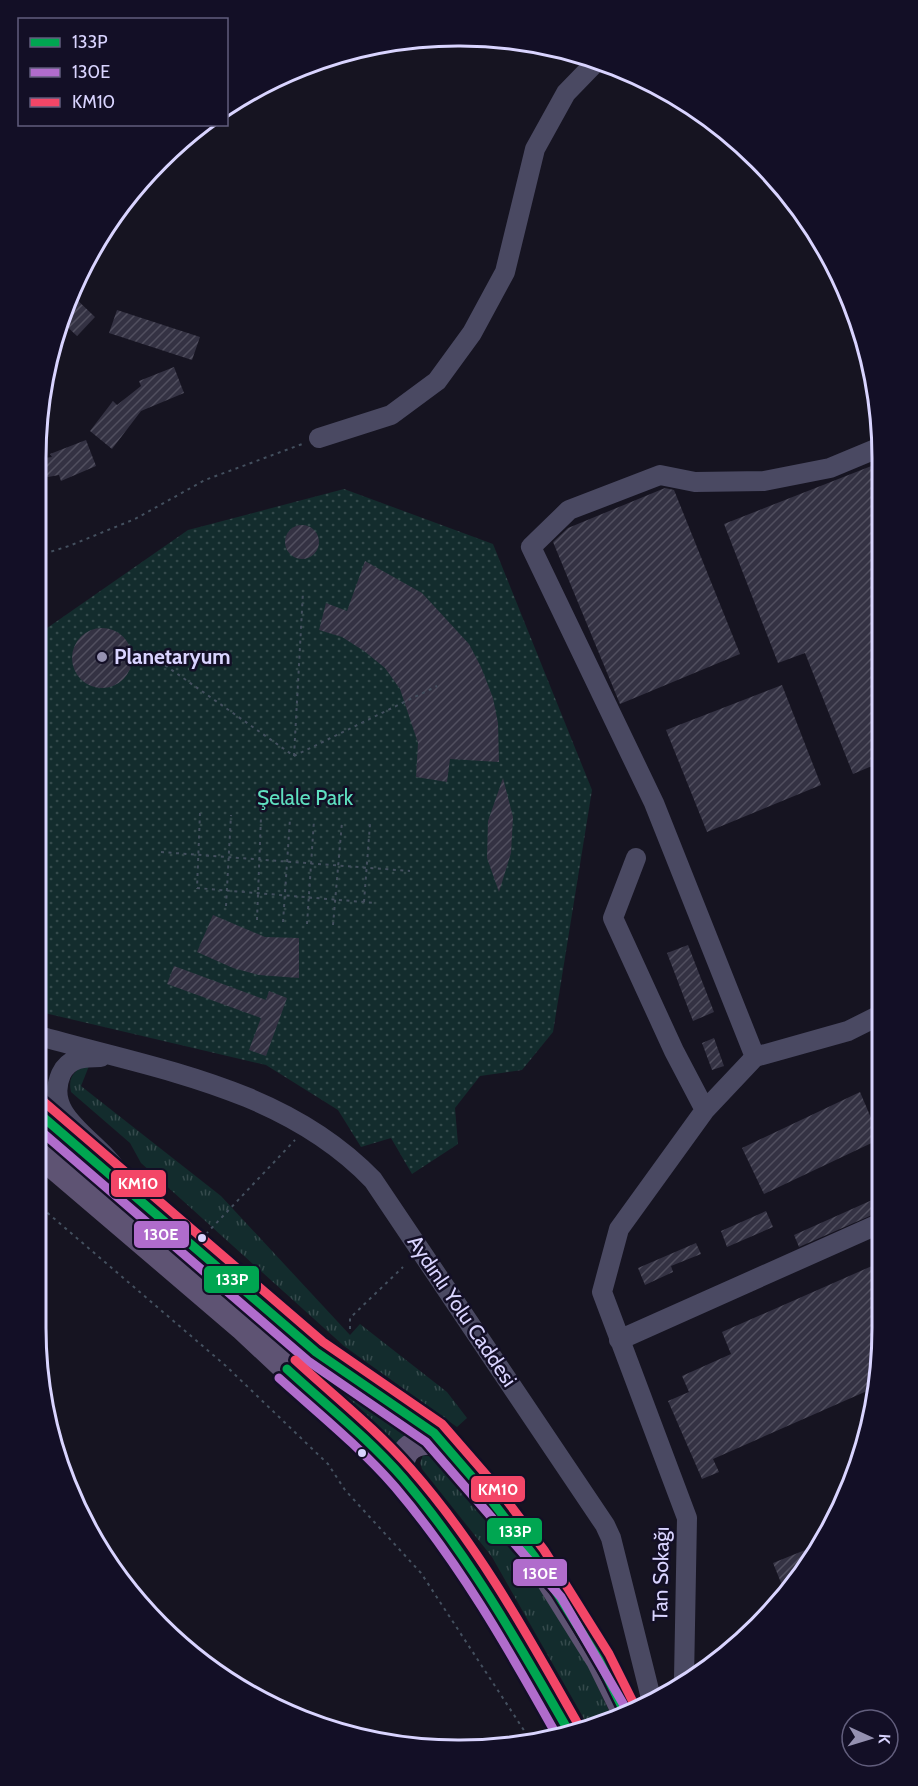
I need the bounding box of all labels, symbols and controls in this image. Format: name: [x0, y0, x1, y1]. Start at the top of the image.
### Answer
legend: [18, 18, 228, 126]
text: 133P: [72, 31, 108, 53]
text: 130E: [72, 61, 110, 83]
text: KM10: [72, 91, 115, 113]
place label: Planetaryum: [114, 644, 231, 669]
marker: Planetaryum: [95, 650, 109, 664]
park label: Şelale Park: [257, 785, 354, 810]
line badge: KM10: [110, 1169, 167, 1198]
text: KM10: [118, 1174, 158, 1193]
line badge: 130E: [133, 1220, 190, 1249]
text: 130E: [144, 1225, 178, 1244]
street label: Aydınlı Yolu Caddesi: [403, 1230, 522, 1391]
unlabelled marker: [196, 1232, 208, 1244]
line badge: 133P: [203, 1265, 260, 1294]
text: 133P: [216, 1270, 249, 1289]
unlabelled marker: [356, 1447, 368, 1459]
line badge: KM10: [470, 1475, 526, 1503]
text: KM10: [478, 1480, 518, 1499]
line badge: 133P: [486, 1517, 543, 1545]
text: 133P: [499, 1522, 532, 1541]
street label: Tan Sokağı: [647, 1526, 674, 1621]
line badge: 130E: [512, 1558, 568, 1587]
text: 130E: [523, 1564, 557, 1583]
north arrow: [840, 1708, 900, 1768]
text: K: [875, 1733, 894, 1745]

